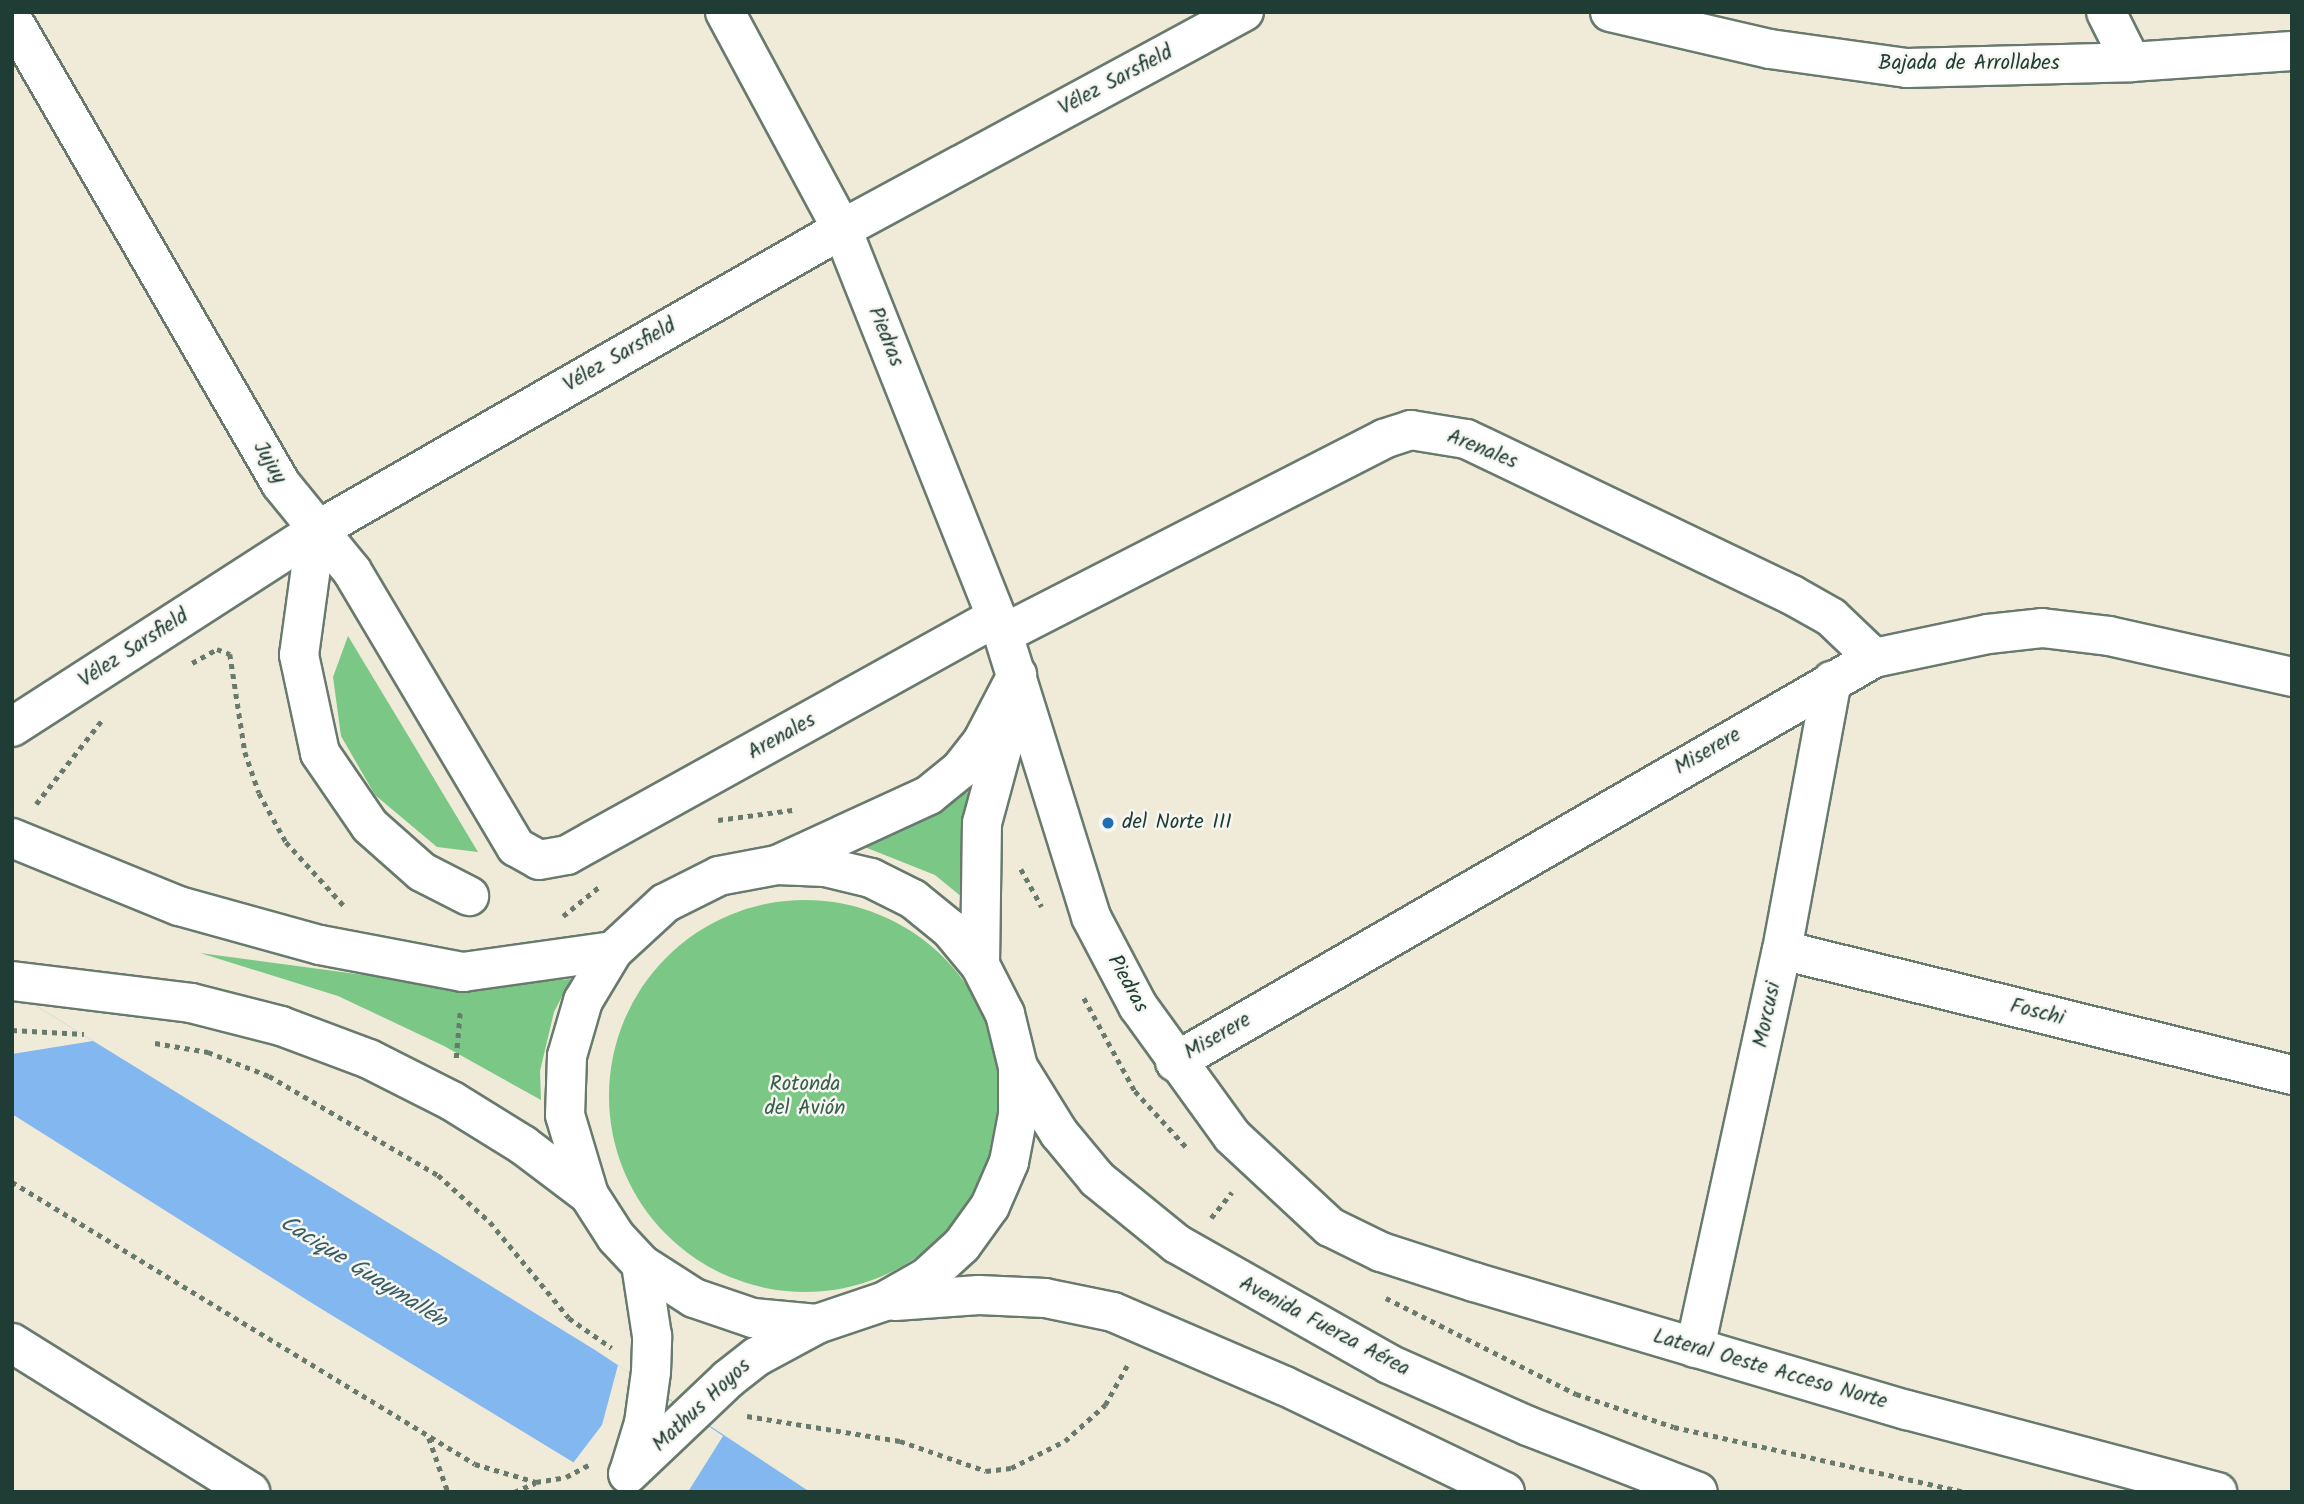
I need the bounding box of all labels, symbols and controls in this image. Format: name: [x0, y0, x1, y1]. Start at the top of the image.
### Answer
street label: Vélez Sarsfield: [1055, 40, 1177, 122]
street label: Bajada de Arrollabes: [1878, 51, 2060, 77]
street label: Piedras: [862, 304, 908, 370]
street label: Vélez Sarsfield: [559, 314, 681, 398]
street label: Arenales: [1443, 425, 1521, 475]
street label: Jujuy: [247, 437, 291, 489]
street label: Vélez Sarsfield: [74, 604, 194, 694]
street label: Arenales: [744, 708, 820, 766]
street label: Miserere: [1670, 723, 1746, 781]
place label: del Norte III: [1122, 810, 1232, 836]
marker: del Norte III: [1100, 815, 1116, 831]
street label: Piedras: [1101, 951, 1153, 1017]
street label: Morcusi: [1749, 980, 1787, 1050]
street label: Foschi: [2007, 994, 2067, 1032]
street label: Miserere: [1180, 1008, 1256, 1066]
park label: Rotonda del Avión: [765, 1072, 845, 1122]
water label: Cacique Guaymallén: [275, 1210, 451, 1334]
street label: Avenida Fuerza Aérea: [1235, 1271, 1413, 1383]
street label: Lateral Oeste Acceso Norte: [1650, 1324, 1890, 1416]
street label: Mathus Hoyos: [648, 1354, 756, 1458]

